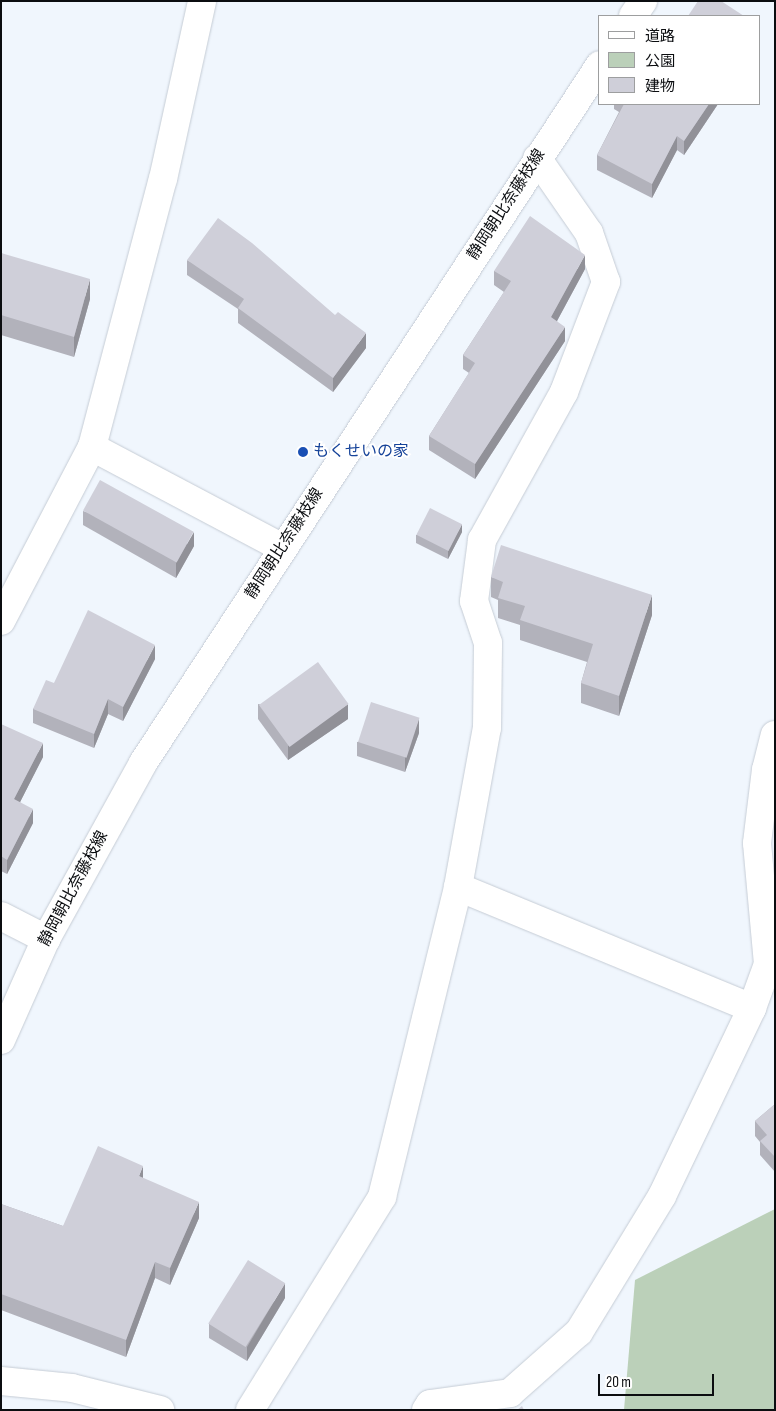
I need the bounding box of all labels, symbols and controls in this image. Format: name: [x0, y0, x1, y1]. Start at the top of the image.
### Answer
legend: [598, 15, 761, 105]
text: 道路: [645, 27, 675, 46]
text: 公園: [645, 52, 675, 71]
text: 建物: [645, 77, 675, 96]
street label: 静岡朝比奈藤枝線: [464, 146, 550, 264]
place label: もくせいの家: [313, 442, 409, 462]
marker: もくせいの家: [297, 446, 309, 458]
street label: 静岡朝比奈藤枝線: [242, 485, 328, 603]
street label: 静岡朝比奈藤枝線: [35, 828, 113, 950]
scale bar: [601, 1364, 717, 1396]
text: 20 m: [606, 1373, 631, 1392]

